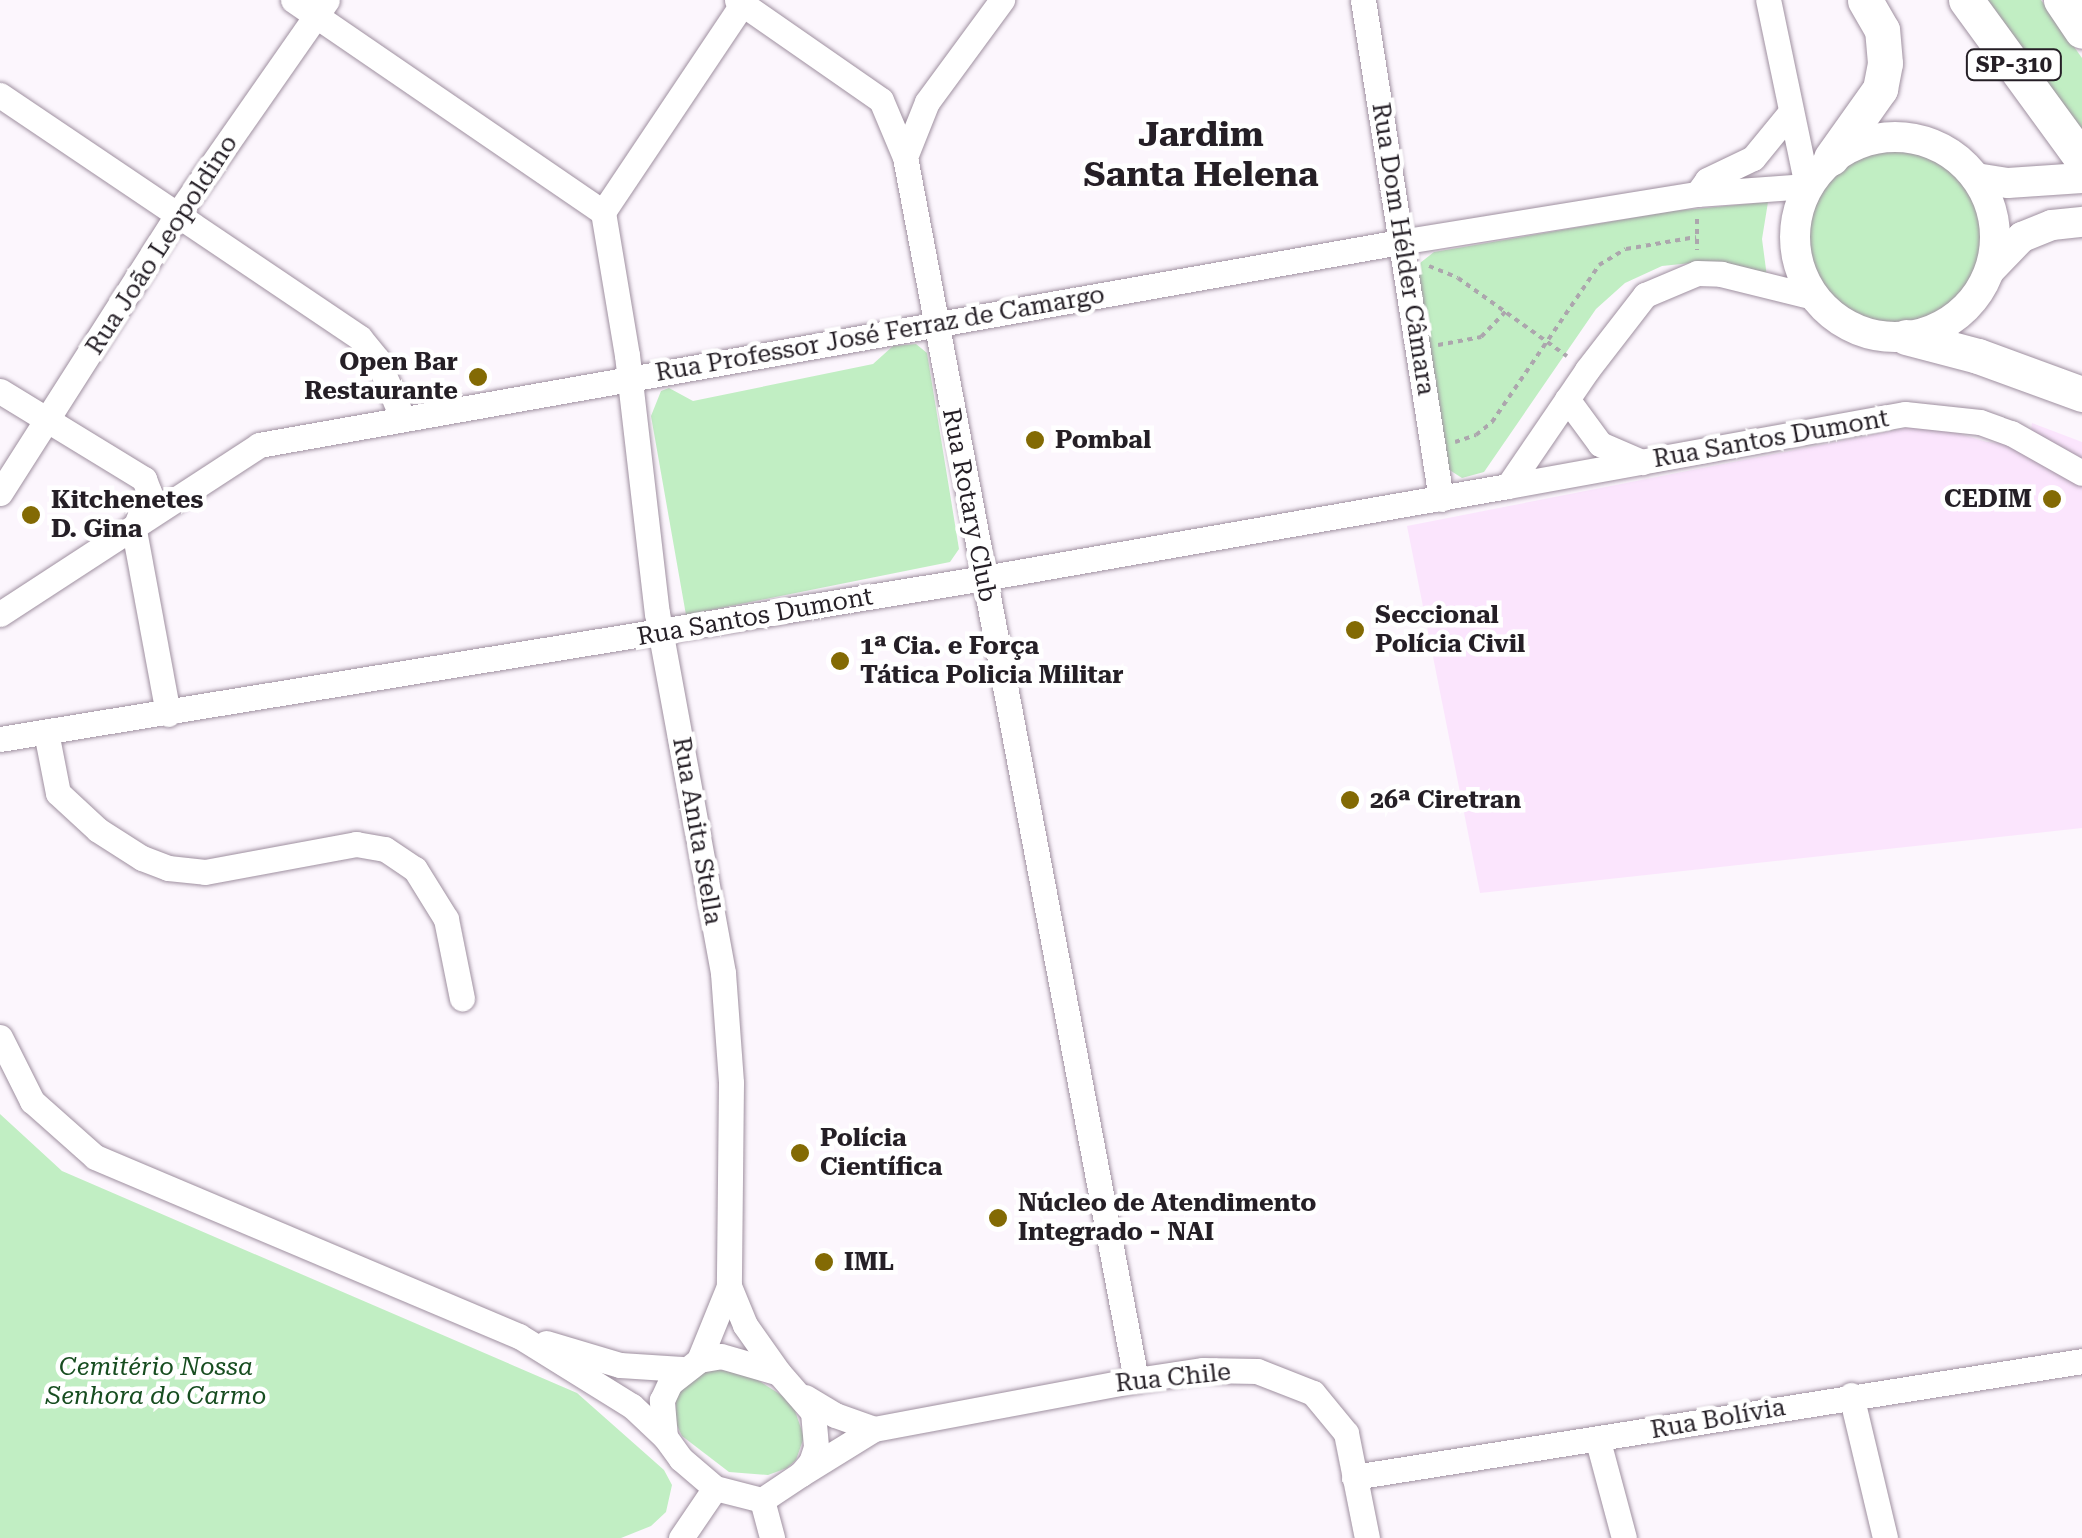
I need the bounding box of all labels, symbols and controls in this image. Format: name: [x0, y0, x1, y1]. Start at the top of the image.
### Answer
road number: SP-310: [1964, 48, 2064, 82]
street label: Rua Dom Hélder Câmara: [1365, 101, 1441, 397]
district label: Jardim Santa Helena: [1084, 114, 1318, 196]
street label: Rua João Leopoldino: [80, 130, 244, 360]
street label: Rua Professor José Ferraz de Camargo: [653, 280, 1107, 388]
place label: Open Bar Restaurante: [304, 348, 458, 407]
marker: Open Bar Restaurante: [467, 366, 489, 388]
street label: Rua Santos Dumont: [1651, 403, 1891, 475]
street label: Rua Rotary Club: [936, 406, 1002, 604]
place label: Pombal: [1055, 425, 1151, 455]
marker: Pombal: [1024, 429, 1046, 451]
place label: CEDIM: [1944, 484, 2032, 514]
place label: Kitchenetes D. Gina: [51, 486, 203, 545]
marker: CEDIM: [2041, 488, 2063, 510]
marker: Kitchenetes D. Gina: [20, 504, 42, 526]
street label: Rua Santos Dumont: [635, 581, 875, 653]
place label: Seccional Polícia Civil: [1375, 601, 1525, 660]
marker: Seccional Polícia Civil: [1344, 619, 1366, 641]
place label: 1ª Cia. e Força Tática Policia Militar: [860, 632, 1124, 691]
marker: 1ª Cia. e Força Tática Policia Militar: [829, 650, 851, 672]
street label: Rua Anita Stella: [666, 735, 728, 927]
place label: 26ª Ciretran: [1370, 785, 1521, 815]
marker: 26ª Ciretran: [1339, 789, 1361, 811]
place label: Polícia Científica: [820, 1124, 942, 1183]
marker: Polícia Científica: [789, 1142, 811, 1164]
place label: Núcleo de Atendimento Integrado - NAI: [1018, 1189, 1316, 1248]
marker: Núcleo de Atendimento Integrado - NAI: [987, 1207, 1009, 1229]
place label: IML: [844, 1247, 894, 1277]
marker: IML: [813, 1251, 835, 1273]
park label: Cemitério Nossa Senhora do Carmo: [46, 1353, 266, 1412]
street label: Rua Chile: [1114, 1357, 1232, 1399]
street label: Rua Bolívia: [1648, 1392, 1788, 1446]

